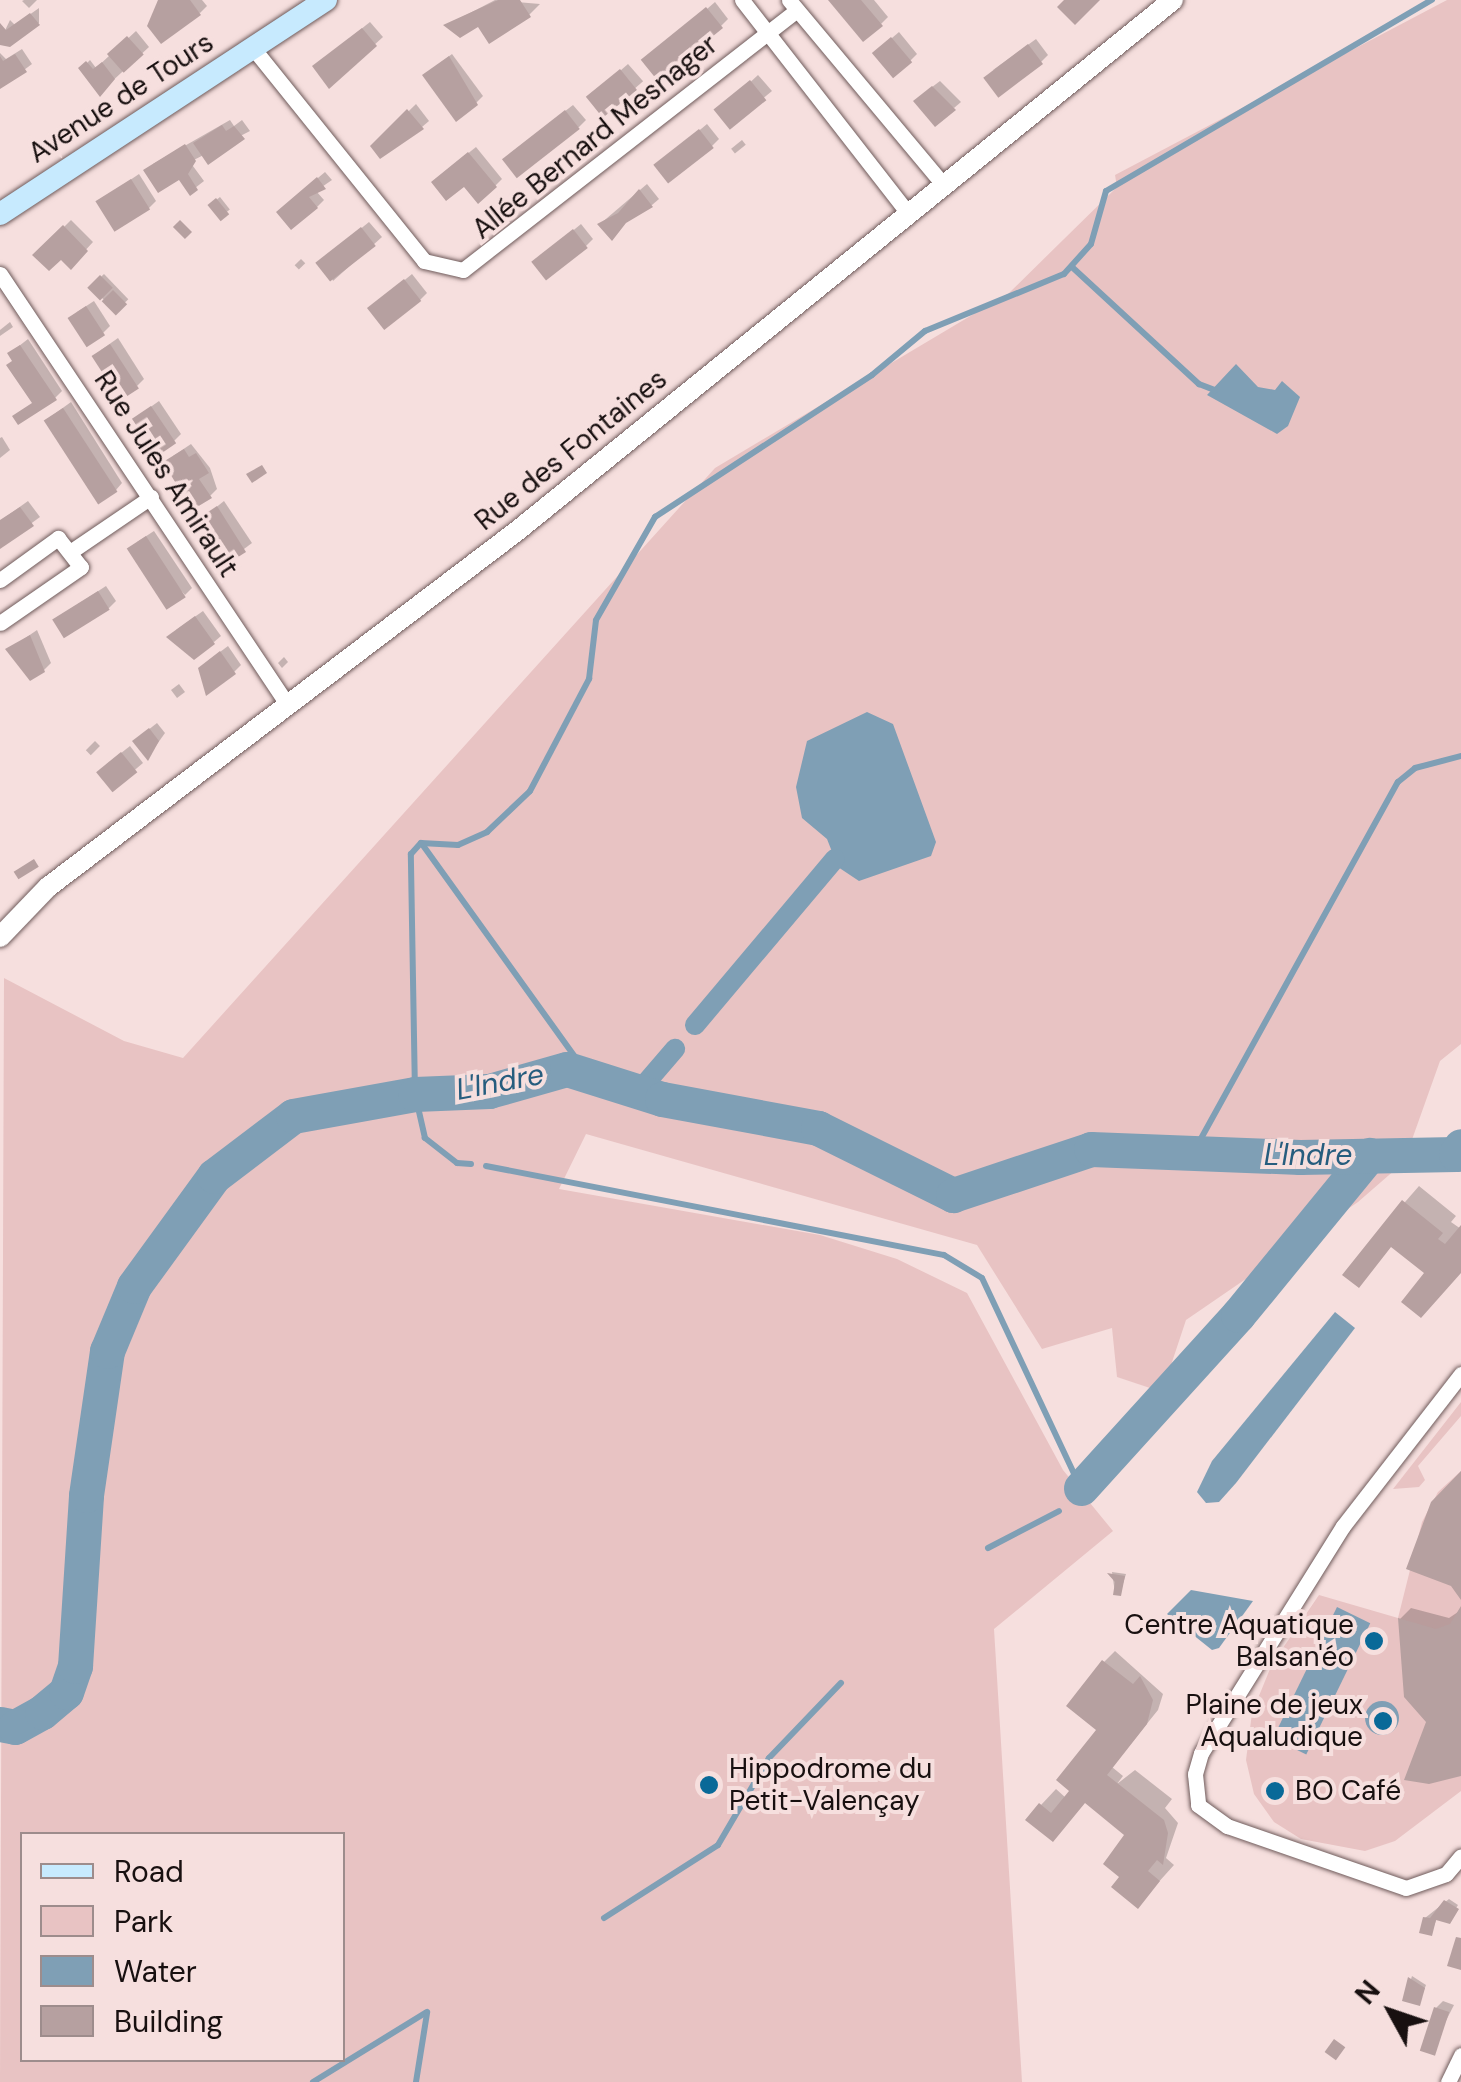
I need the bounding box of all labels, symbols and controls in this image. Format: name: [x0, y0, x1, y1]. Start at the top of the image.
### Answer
street label: Avenue de Tours: [22, 26, 220, 170]
street label: Allée Bernard Mesnager: [466, 28, 724, 246]
street label: Rue des Fontaines: [468, 362, 674, 538]
street label: Rue Jules Amirault: [87, 365, 245, 583]
water label: L'Indre: [453, 1056, 547, 1108]
water label: L'Indre: [1264, 1137, 1352, 1173]
place label: Centre Aquatique Balsan'éo: [1124, 1608, 1354, 1674]
marker: Centre Aquatique Balsan'éo: [1363, 1630, 1385, 1652]
place label: Plaine de jeux Aqualudique: [1186, 1688, 1363, 1754]
marker: Plaine de jeux Aqualudique: [1372, 1710, 1394, 1732]
place label: Hippodrome du Petit-Valençay: [729, 1752, 932, 1818]
marker: Hippodrome du Petit-Valençay: [698, 1774, 720, 1796]
place label: BO Café: [1295, 1774, 1401, 1808]
marker: BO Café: [1264, 1780, 1286, 1802]
legend: [20, 1832, 345, 2062]
text: Road: [114, 1852, 184, 1891]
text: Park: [114, 1902, 173, 1941]
text: Water: [114, 1952, 197, 1991]
north arrow: [1341, 1962, 1441, 2062]
text: N: [1347, 1973, 1388, 2012]
text: Building: [114, 2002, 223, 2041]

